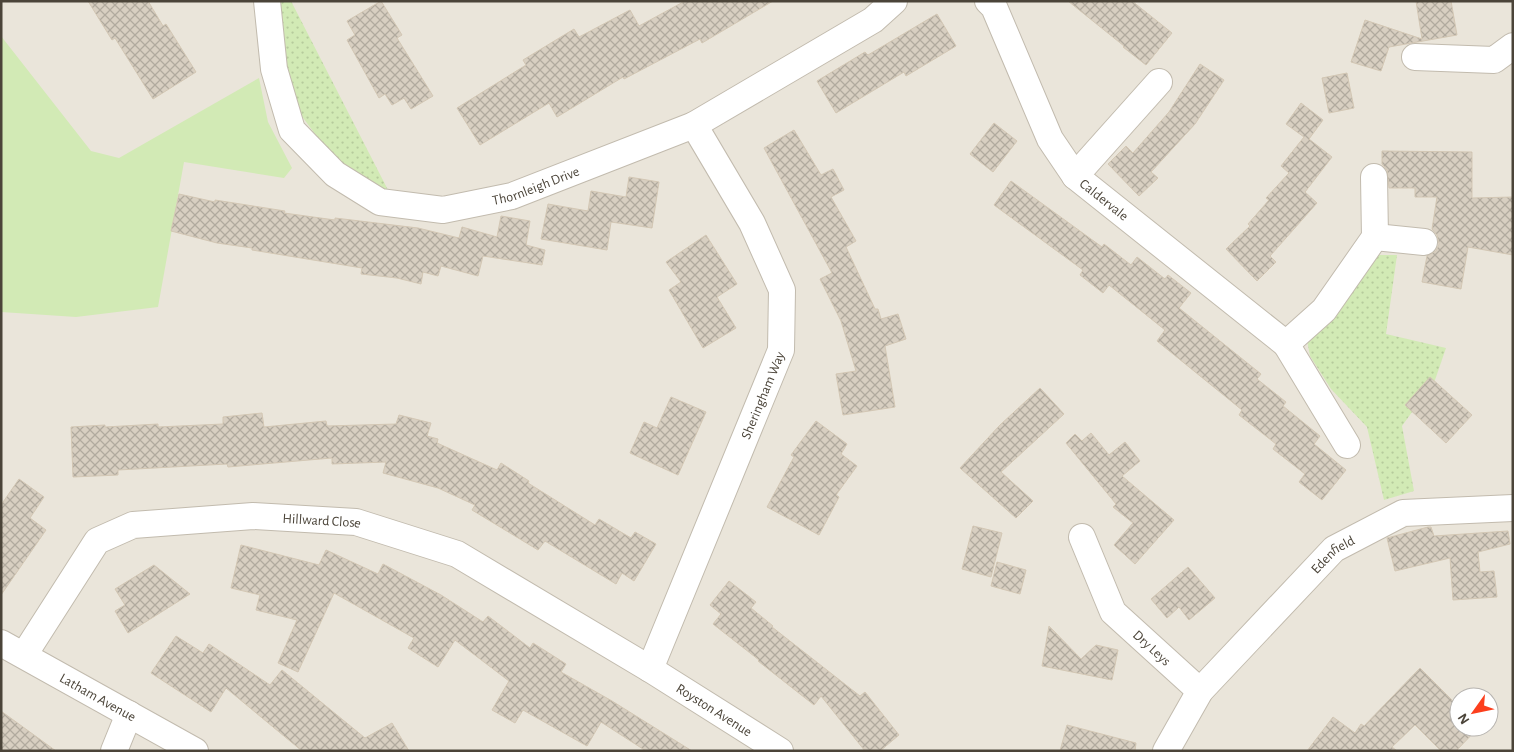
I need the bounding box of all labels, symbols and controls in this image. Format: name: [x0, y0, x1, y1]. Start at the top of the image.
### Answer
street label: Thornleigh Drive: [491, 164, 581, 208]
street label: Caldervale: [1077, 177, 1131, 224]
street label: Sheringham Way: [739, 350, 788, 441]
street label: Hillward Close: [282, 512, 363, 531]
street label: Edenfield: [1309, 534, 1357, 577]
street label: Dry Leys: [1130, 628, 1173, 669]
street label: Latham Avenue: [57, 671, 138, 725]
street label: Royston Avenue: [673, 681, 754, 739]
north arrow: [1449, 687, 1499, 737]
text: N: [1455, 711, 1472, 726]

